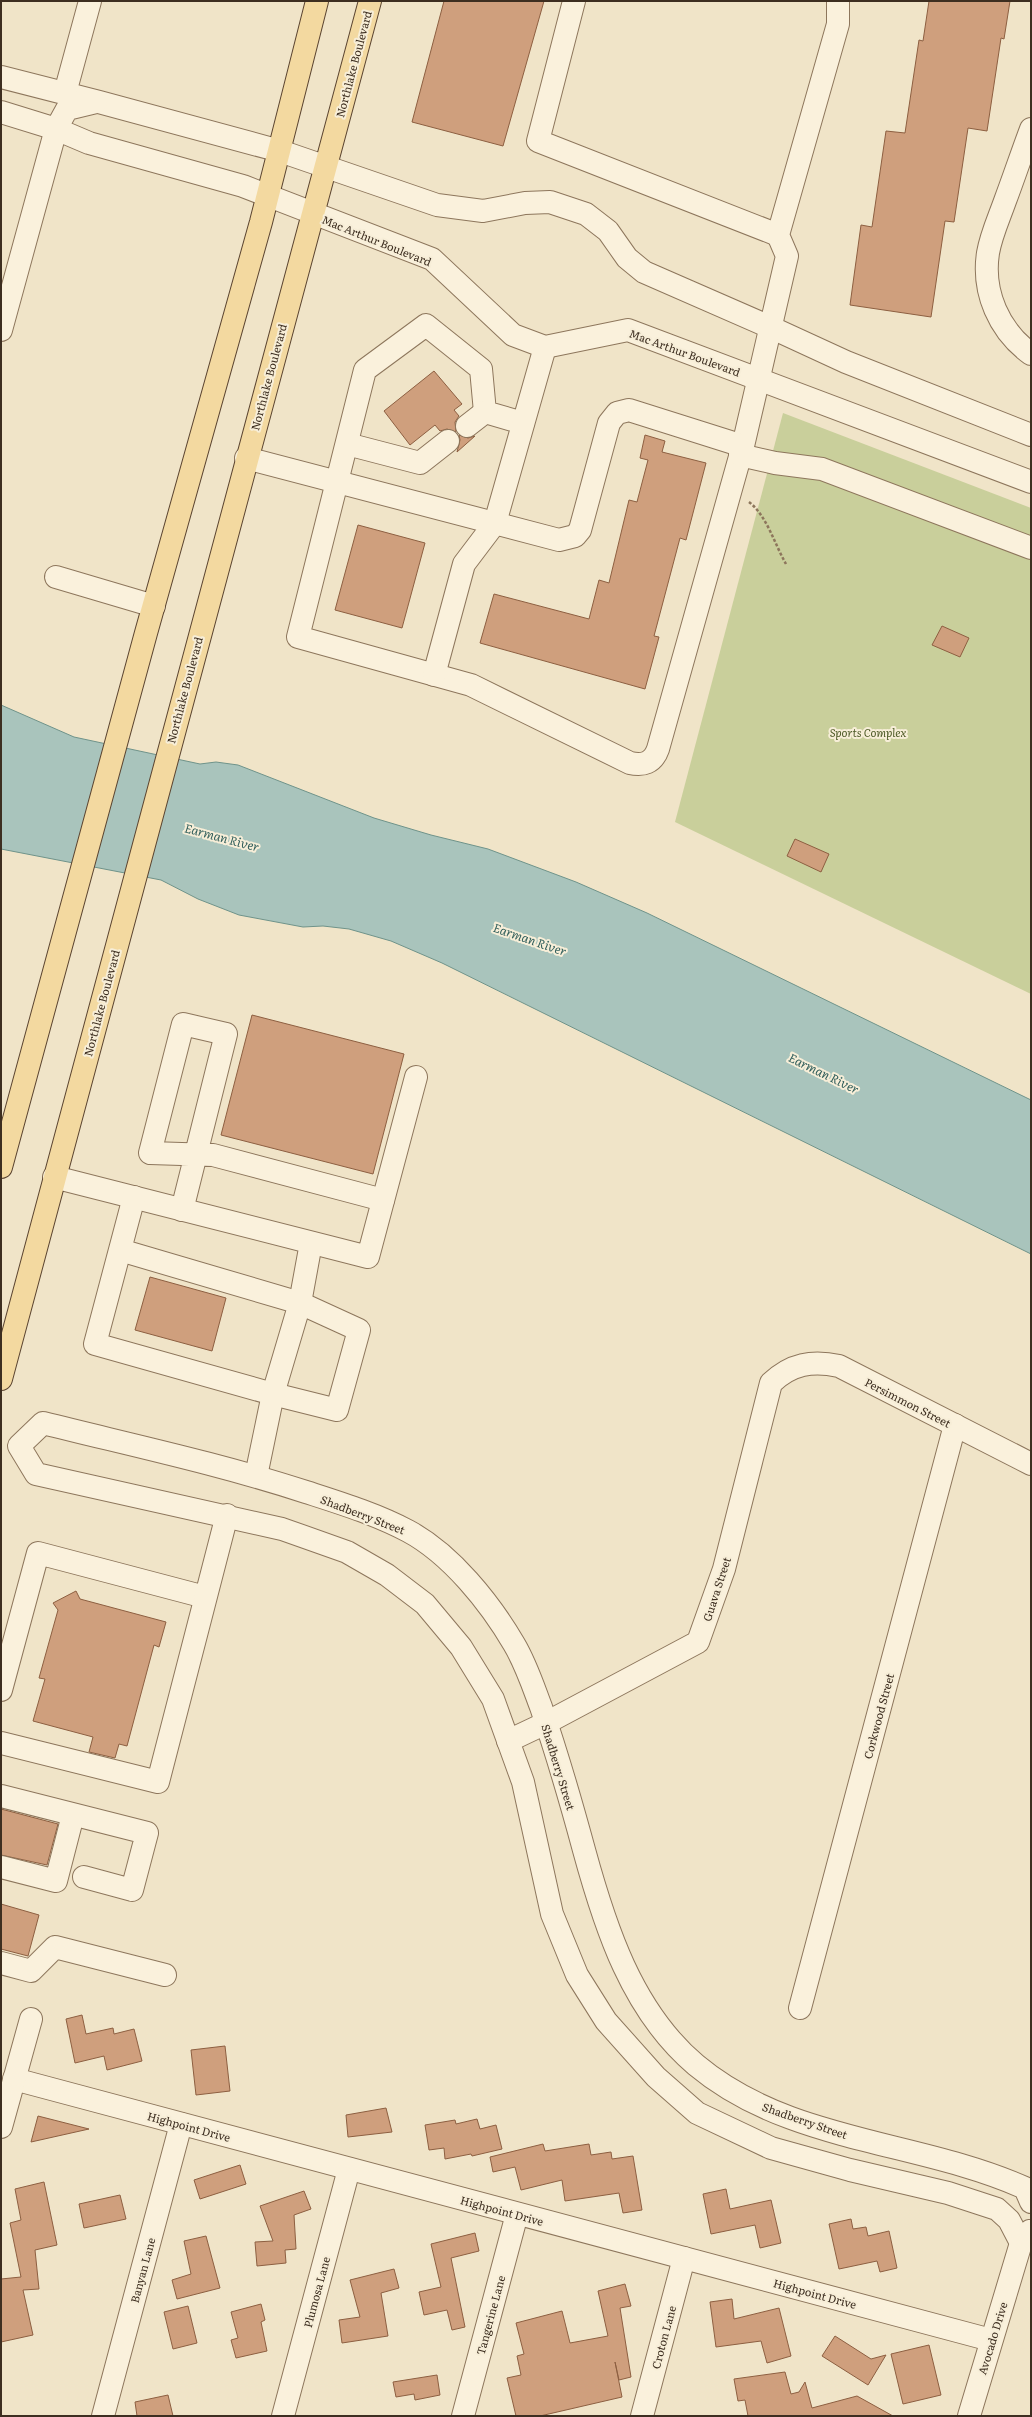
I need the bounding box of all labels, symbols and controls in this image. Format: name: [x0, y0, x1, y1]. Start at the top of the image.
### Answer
street label: Northlake Boulevard: [331, 9, 375, 119]
street label: Mac Arthur Boulevard: [320, 211, 434, 269]
street label: Northlake Boulevard: [246, 322, 290, 432]
street label: Mac Arthur Boulevard: [627, 324, 743, 380]
street label: Northlake Boulevard: [162, 635, 206, 745]
park label: Sports Complex: [830, 724, 906, 740]
water label: Earman River: [183, 818, 262, 856]
water label: Earman River: [491, 918, 569, 960]
street label: Northlake Boulevard: [79, 948, 123, 1058]
water label: Earman River: [786, 1048, 863, 1098]
street label: Persimmon Street: [862, 1373, 954, 1431]
street label: Shadberry Street: [319, 1491, 408, 1538]
street label: Guava Street: [698, 1554, 734, 1623]
street label: Corkwood Street: [859, 1671, 897, 1761]
street label: Shadberry Street: [538, 1722, 580, 1812]
street label: Shadberry Street: [760, 2098, 850, 2142]
street label: Highpoint Drive: [146, 2107, 233, 2145]
street label: Highpoint Drive: [459, 2191, 546, 2229]
street label: Banyan Lane: [126, 2235, 158, 2304]
street label: Plumosa Lane: [299, 2254, 333, 2329]
street label: Tangerine Lane: [472, 2273, 508, 2357]
street label: Highpoint Drive: [772, 2274, 859, 2312]
street label: Avocado Drive: [973, 2299, 1011, 2376]
street label: Croton Lane: [647, 2303, 679, 2370]

